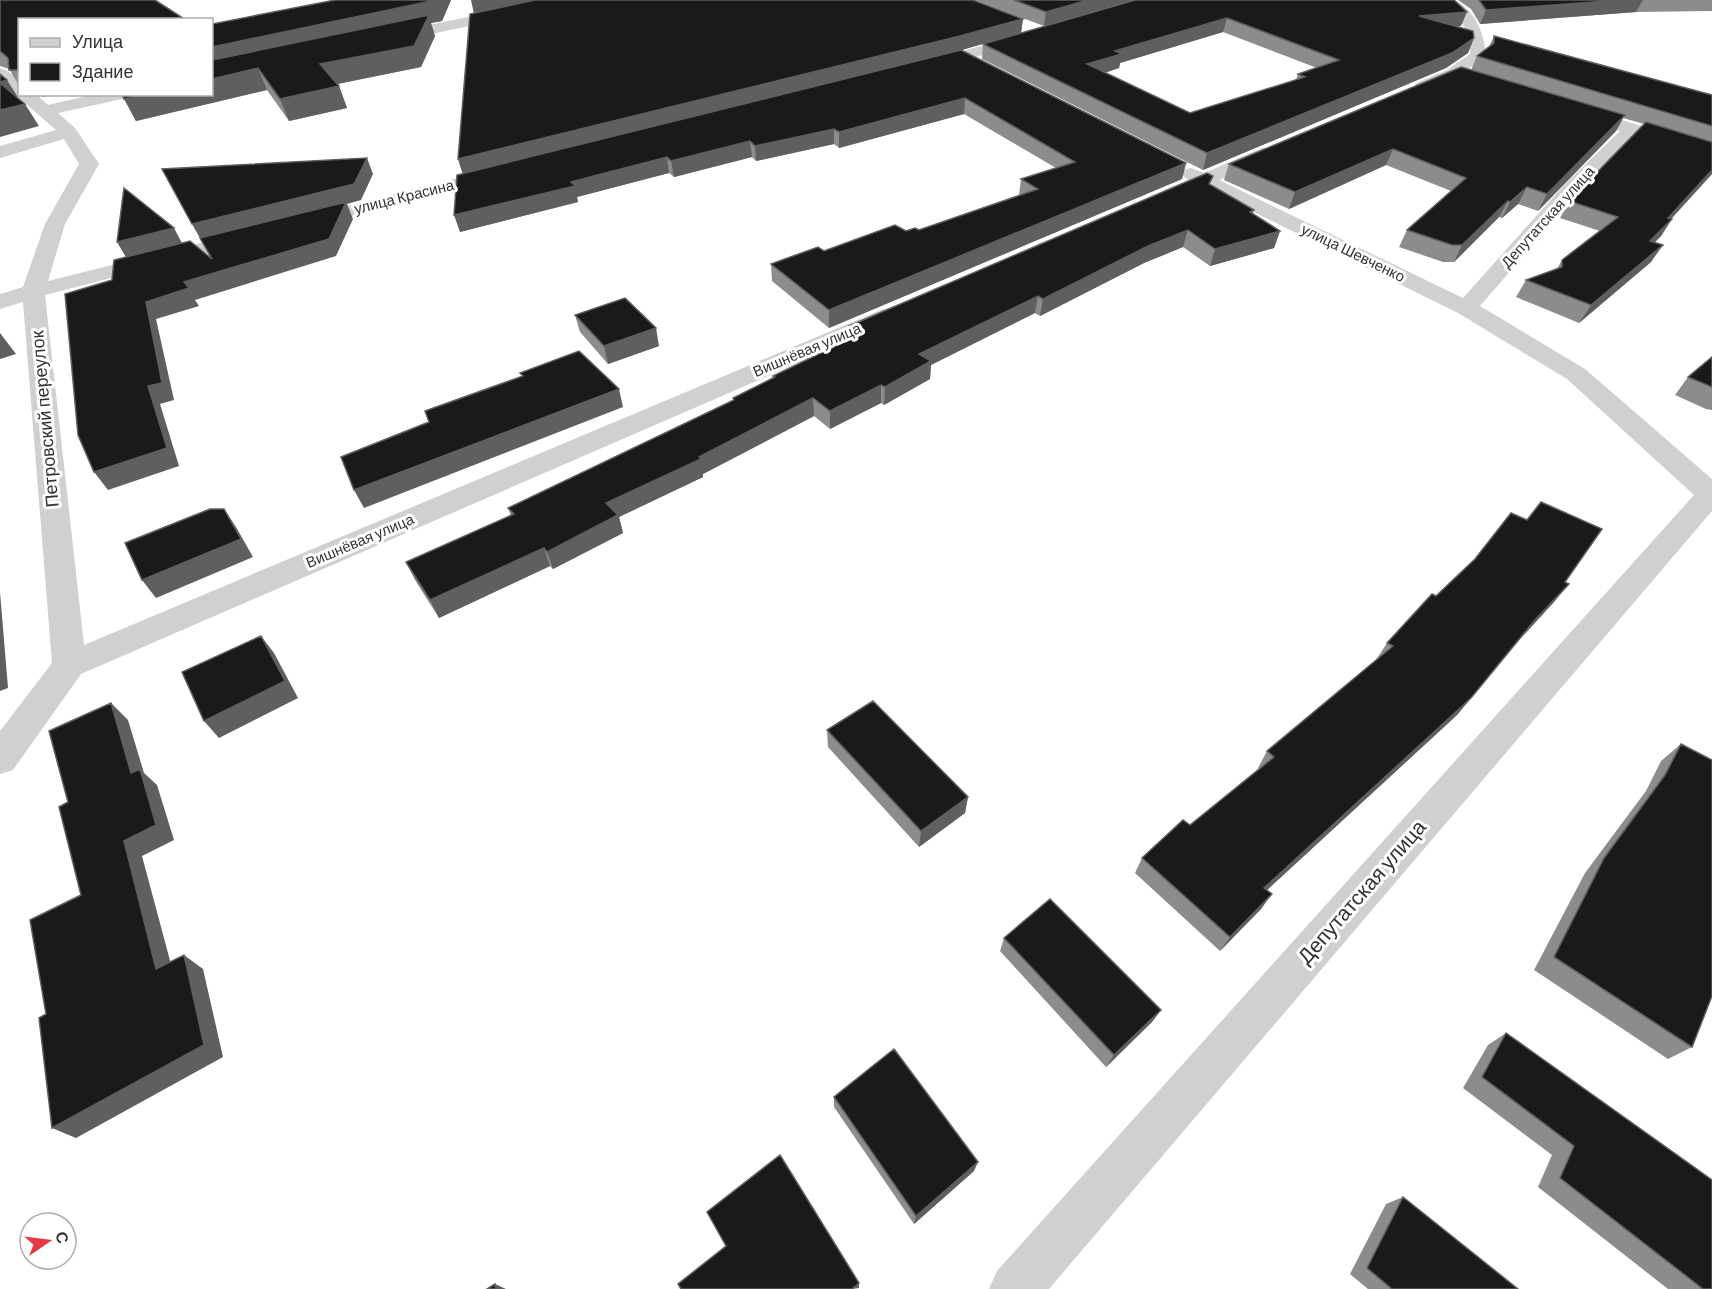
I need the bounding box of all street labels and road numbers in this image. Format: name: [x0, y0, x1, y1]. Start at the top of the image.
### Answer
street label: Депутатская улица: [1497, 161, 1598, 271]
street label: улица Красина: [352, 175, 456, 217]
street label: улица Шевченко: [1299, 219, 1408, 285]
street label: Вишнёвая улица: [750, 318, 864, 380]
street label: Петровский переулок: [25, 330, 63, 508]
street label: Вишнёвая улица: [303, 509, 417, 571]
street label: Депутатская улица: [1291, 814, 1431, 968]

